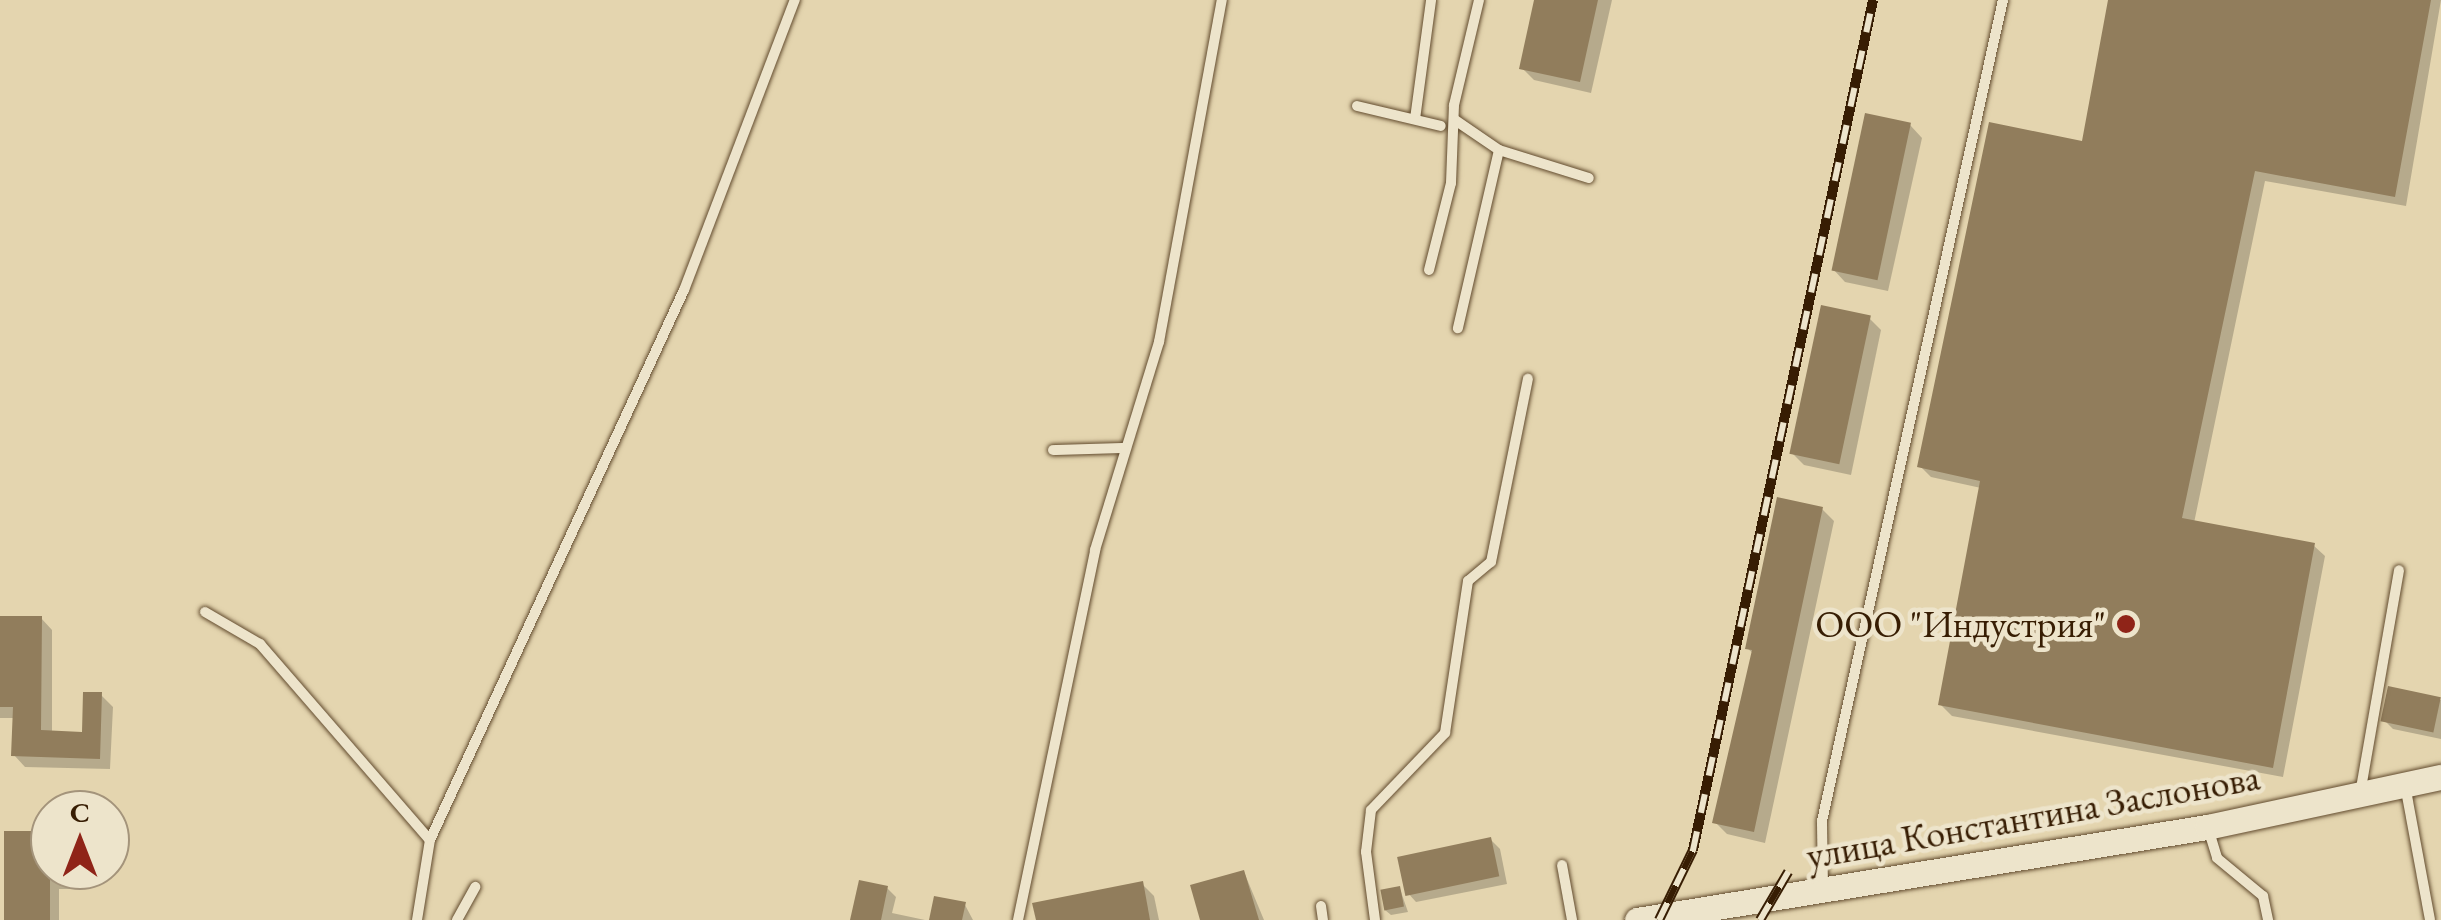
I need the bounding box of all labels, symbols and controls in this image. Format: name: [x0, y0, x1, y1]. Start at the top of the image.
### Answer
place label: ООО "Индустрия": [1815, 601, 2106, 647]
marker: ООО "Индустрия": [2115, 613, 2137, 635]
street label: улица Константина Заслонова: [1803, 754, 2263, 878]
north arrow: [30, 790, 130, 890]
text: С: [70, 794, 90, 830]

